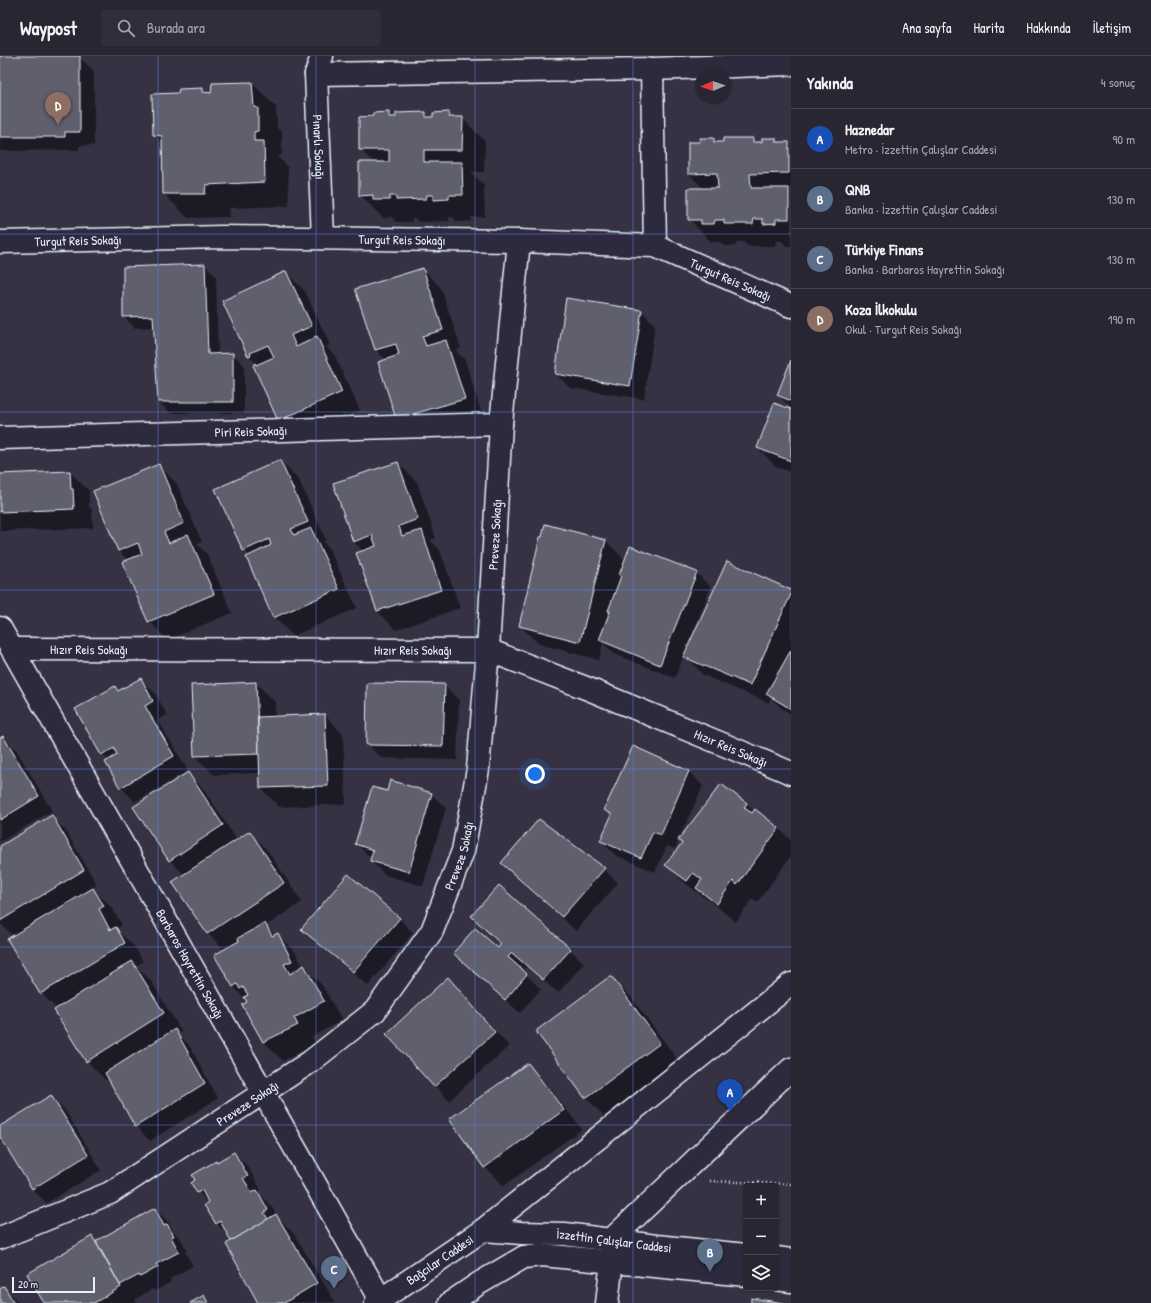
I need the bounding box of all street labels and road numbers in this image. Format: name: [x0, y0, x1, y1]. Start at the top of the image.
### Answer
street label: Pınarlı Sokağı: [309, 114, 329, 180]
street label: Turgut Reis Sokağı: [34, 230, 122, 250]
street label: Turgut Reis Sokağı: [358, 230, 446, 249]
street label: Turgut Reis Sokağı: [687, 254, 774, 305]
street label: Piri Reis Sokağı: [214, 421, 287, 441]
street label: Preveze Sokağı: [484, 499, 506, 571]
street label: Hızır Reis Sokağı: [50, 640, 128, 658]
street label: Hızır Reis Sokağı: [374, 641, 452, 659]
street label: Hızır Reis Sokağı: [692, 725, 771, 771]
street label: Preveze Sokağı: [440, 820, 477, 893]
street label: Barbaros Hayrettin Sokağı: [152, 906, 229, 1022]
street label: Preveze Sokağı: [213, 1076, 282, 1130]
street label: İzzettin Çalışlar Caddesi: [556, 1225, 672, 1256]
street label: Bağcılar Caddesi: [402, 1230, 477, 1289]

